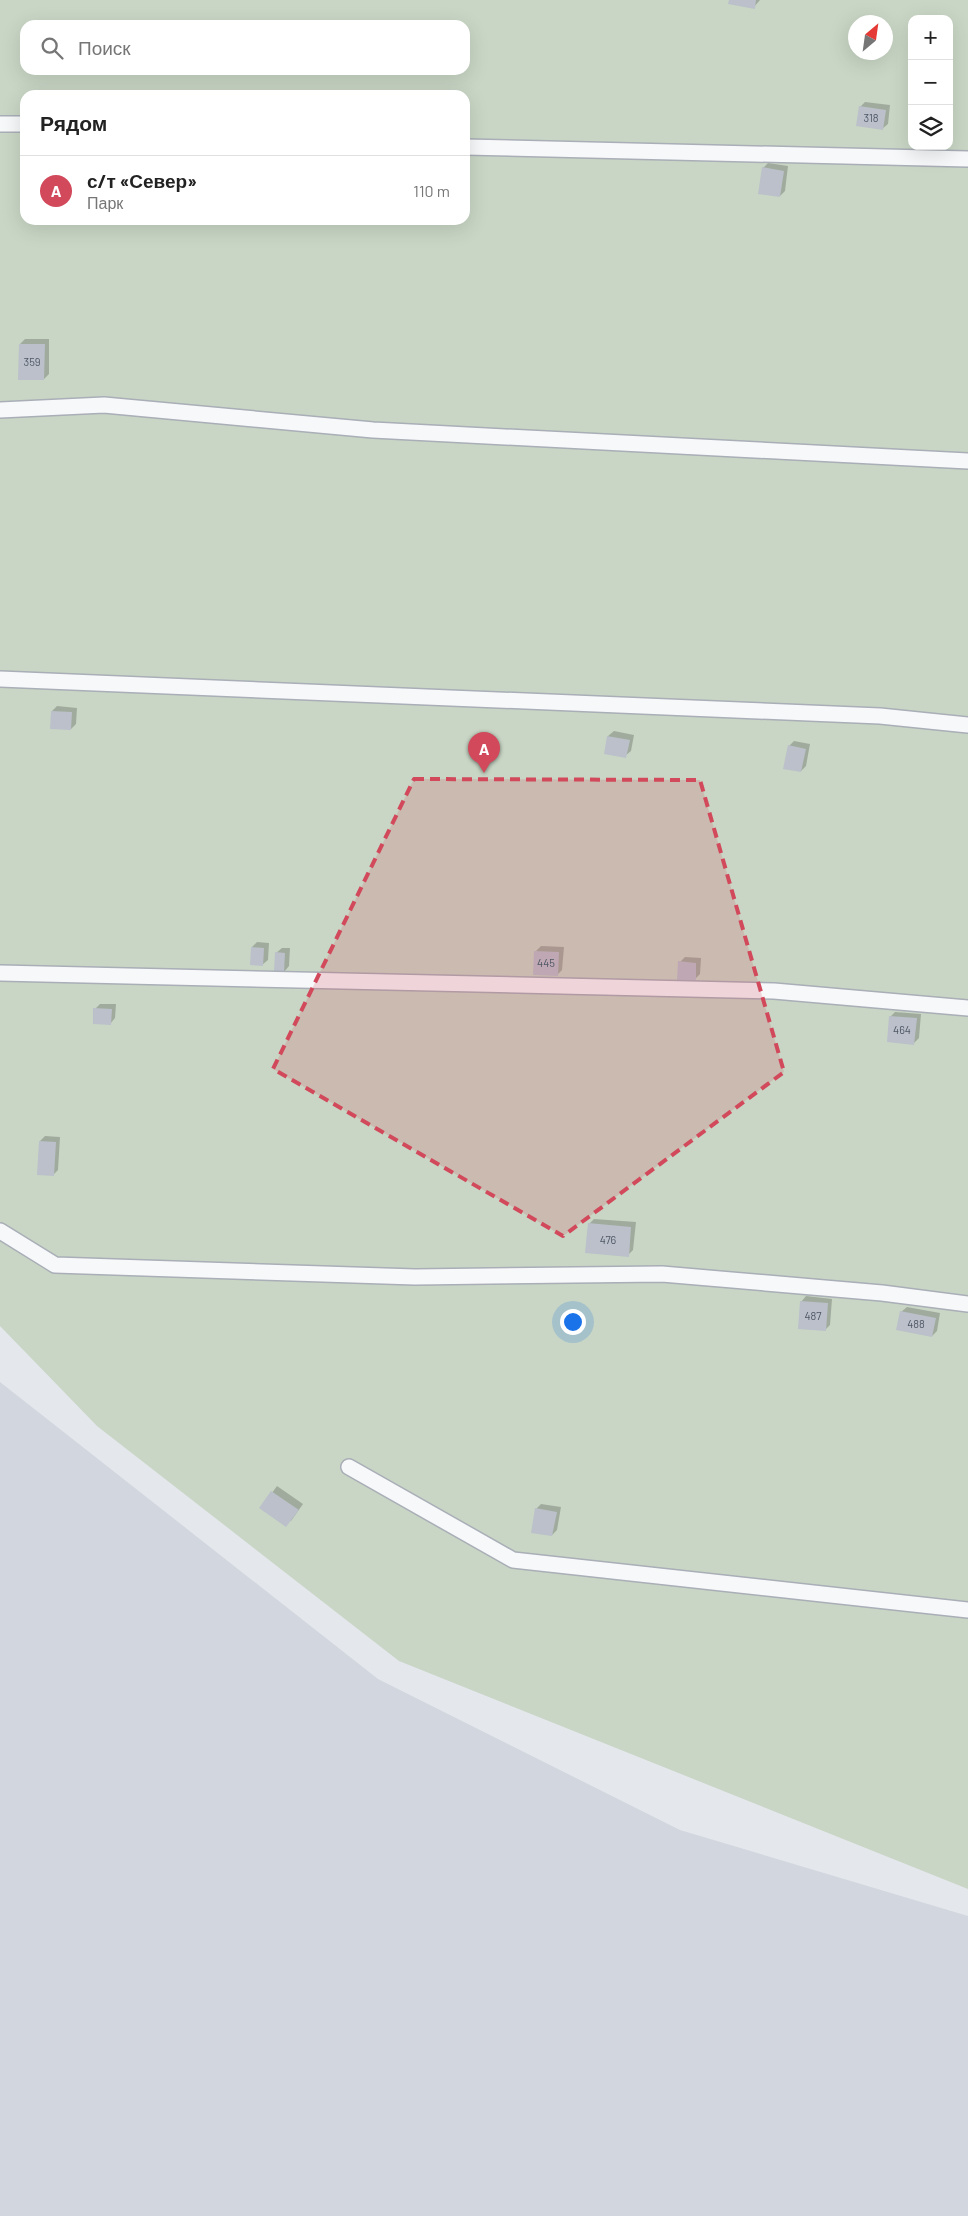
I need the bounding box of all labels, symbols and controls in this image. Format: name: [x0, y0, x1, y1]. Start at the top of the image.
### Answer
north arrow: [848, 15, 893, 60]
map controls: [908, 15, 953, 150]
button: +: [908, 15, 953, 60]
search box: [20, 20, 470, 75]
icon: search: [38, 34, 66, 62]
text: Поиск: [78, 36, 131, 59]
button: −: [908, 60, 953, 105]
button: layers: [908, 105, 953, 150]
text: Рядом: [40, 110, 107, 135]
house number: 318: [863, 111, 879, 124]
text: с/т «Север»: [87, 169, 197, 192]
text: A: [51, 181, 61, 200]
text: 110 m: [413, 181, 450, 200]
text: Парк: [87, 193, 123, 212]
house number: 359: [23, 355, 41, 368]
pin: A: [468, 732, 500, 773]
house number: 445: [537, 956, 555, 969]
house number: 464: [893, 1023, 911, 1036]
house number: 476: [600, 1233, 617, 1246]
your location: [560, 1309, 586, 1335]
house number: 487: [805, 1309, 822, 1322]
house number: 488: [907, 1317, 925, 1330]

